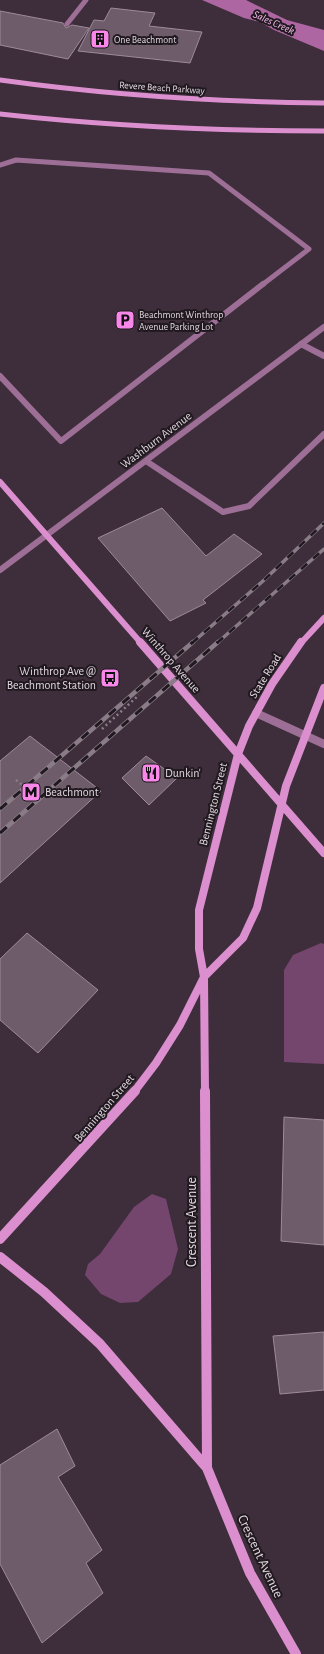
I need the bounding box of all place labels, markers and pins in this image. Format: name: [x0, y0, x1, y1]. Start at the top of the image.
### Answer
building icon: One Beachmont: [89, 28, 111, 50]
place label: One Beachmont: [114, 35, 177, 45]
parking icon: Beachmont Winthrop Avenue Parking Lot: [114, 309, 136, 331]
place label: Beachmont Winthrop Avenue Parking Lot: [139, 310, 223, 332]
place label: Winthrop Ave @ Beachmont Station: [7, 665, 96, 691]
bus stop icon: Winthrop Ave @ Beachmont Station: [99, 667, 121, 689]
restaurant icon: Dunkin': [140, 762, 162, 784]
place label: Dunkin': [165, 767, 201, 779]
metro station icon: Beachmont: [20, 781, 42, 803]
place label: Beachmont: [45, 786, 99, 798]

